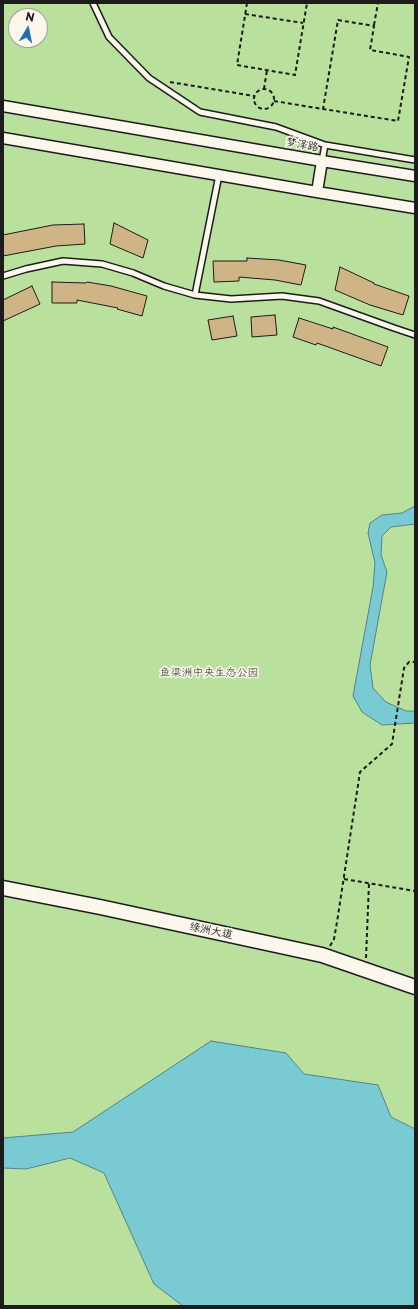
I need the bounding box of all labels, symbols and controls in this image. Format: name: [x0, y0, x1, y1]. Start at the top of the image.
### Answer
north arrow: [8, 8, 48, 48]
text: N: [24, 8, 36, 26]
street label: 梦泽路: [285, 136, 319, 154]
park label: 鱼梁洲中央生态公园: [160, 666, 258, 680]
street label: 绿洲大道: [188, 920, 234, 942]

